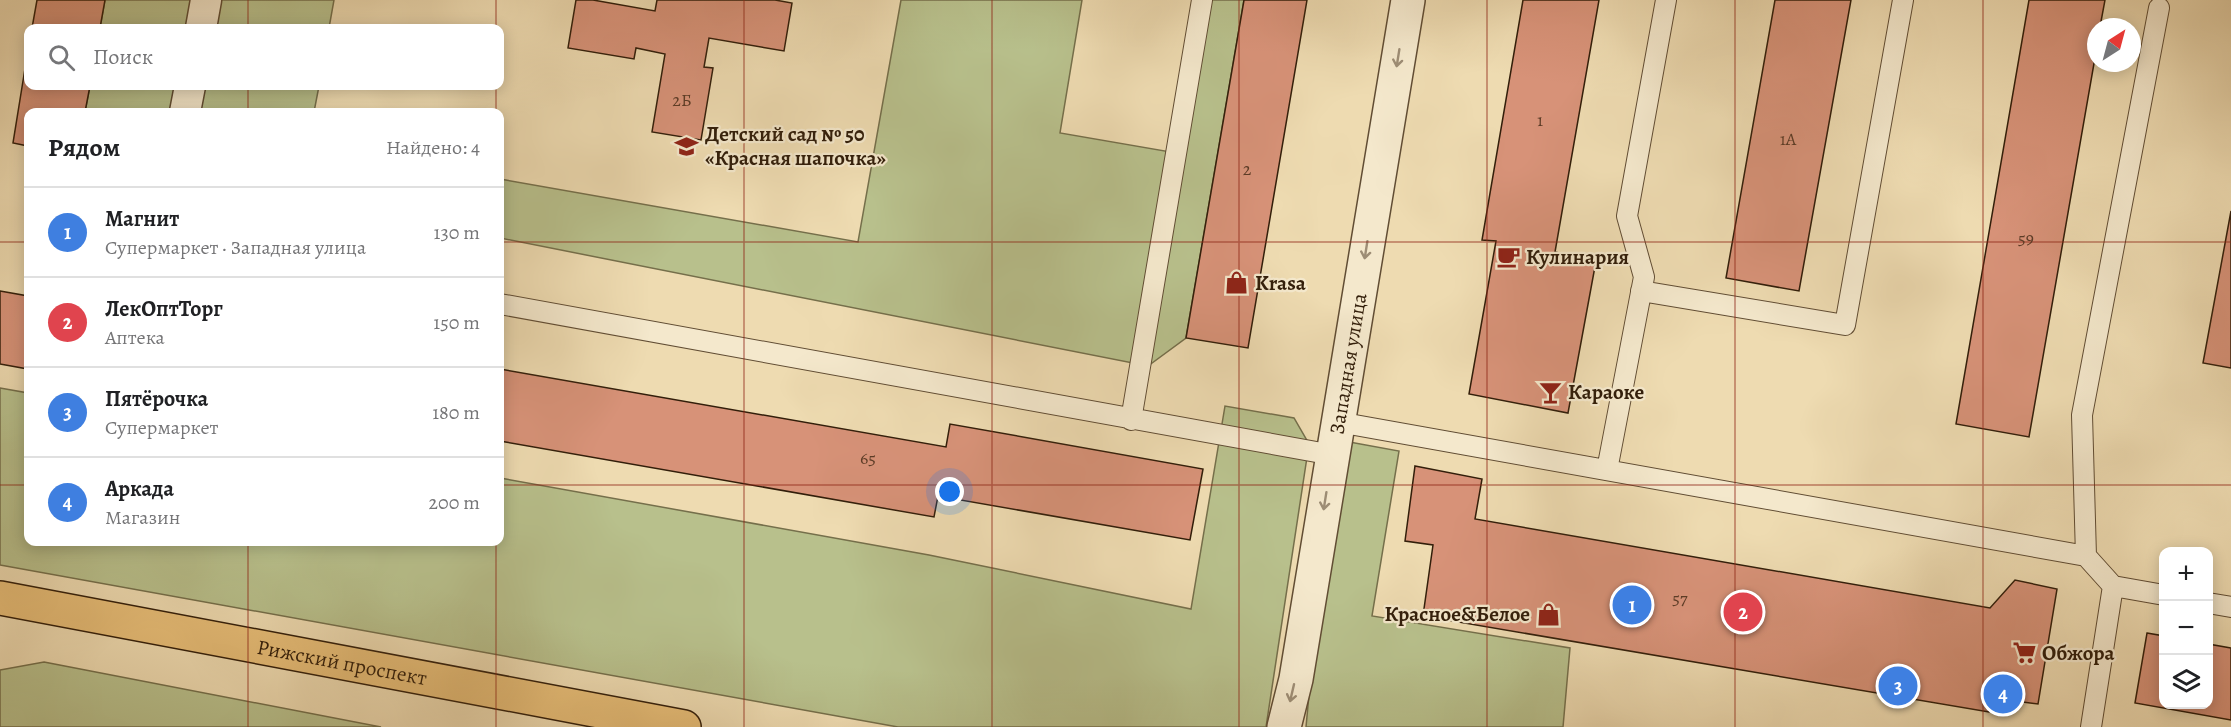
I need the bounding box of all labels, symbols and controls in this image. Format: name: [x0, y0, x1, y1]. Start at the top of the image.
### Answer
north arrow: [2087, 18, 2141, 72]
search box: [24, 24, 504, 90]
icon: search: [45, 41, 78, 74]
text: Поиск: [93, 42, 153, 72]
one-way arrow: [1392, 47, 1403, 67]
house number: 2Б: [672, 88, 692, 112]
house number: 1: [1537, 108, 1543, 132]
place label: Детский сад № 50 «Красная шапочка»: [705, 120, 886, 172]
house number: 1А: [1780, 127, 1797, 151]
text: Рядом: [48, 130, 120, 165]
school or university icon: Детский сад № 50 «Красная шапочка»: [674, 133, 700, 159]
text: Найдено: 4: [386, 134, 480, 161]
house number: 2: [1243, 157, 1252, 181]
text: Магнит: [105, 204, 179, 234]
text: 1: [64, 219, 71, 246]
text: 130 m: [434, 219, 480, 246]
house number: 59: [2018, 226, 2034, 250]
text: Супермаркет · Западная улица: [105, 234, 366, 261]
one-way arrow: [1361, 240, 1372, 259]
place label: Кулинария: [1526, 243, 1629, 271]
cafe icon: Кулинария: [1495, 244, 1521, 270]
place label: Krasa: [1255, 269, 1307, 297]
shop icon: Krasa: [1224, 270, 1250, 296]
street label: Западная улица: [1323, 291, 1373, 436]
text: ЛекОптТорг: [105, 294, 223, 324]
text: 2: [63, 309, 72, 336]
text: 150 m: [433, 309, 480, 336]
text: Аптека: [105, 324, 165, 351]
place label: Караоке: [1568, 378, 1645, 406]
bar icon: Караоке: [1537, 379, 1563, 405]
text: Пятёрочка: [105, 384, 208, 414]
text: 3: [63, 399, 72, 426]
text: 180 m: [432, 399, 480, 426]
text: Супермаркет: [105, 414, 219, 441]
house number: 65: [860, 446, 876, 470]
text: Аркада: [105, 474, 174, 504]
your location: [935, 477, 964, 506]
text: 4: [63, 489, 72, 516]
text: 200 m: [429, 489, 480, 516]
one-way arrow: [1320, 490, 1331, 510]
text: Магазин: [105, 504, 180, 531]
map controls: [2159, 547, 2213, 709]
button: +: [2159, 547, 2213, 601]
pin: 1: [1612, 582, 1652, 628]
house number: 57: [1672, 586, 1688, 610]
pin: 2: [1724, 590, 1762, 634]
place label: Красное&Белое: [1385, 600, 1530, 628]
shop icon: Красное&Белое: [1535, 601, 1561, 627]
button: −: [2159, 601, 2213, 655]
street label: Рижский проспект: [255, 633, 429, 692]
place label: Обжора: [2042, 639, 2115, 667]
supermarket icon: Обжора: [2011, 640, 2037, 666]
button: layers: [2159, 655, 2213, 709]
pin: 3: [1878, 664, 1918, 708]
pin: 4: [1984, 672, 2022, 716]
one-way arrow: [1286, 683, 1298, 702]

